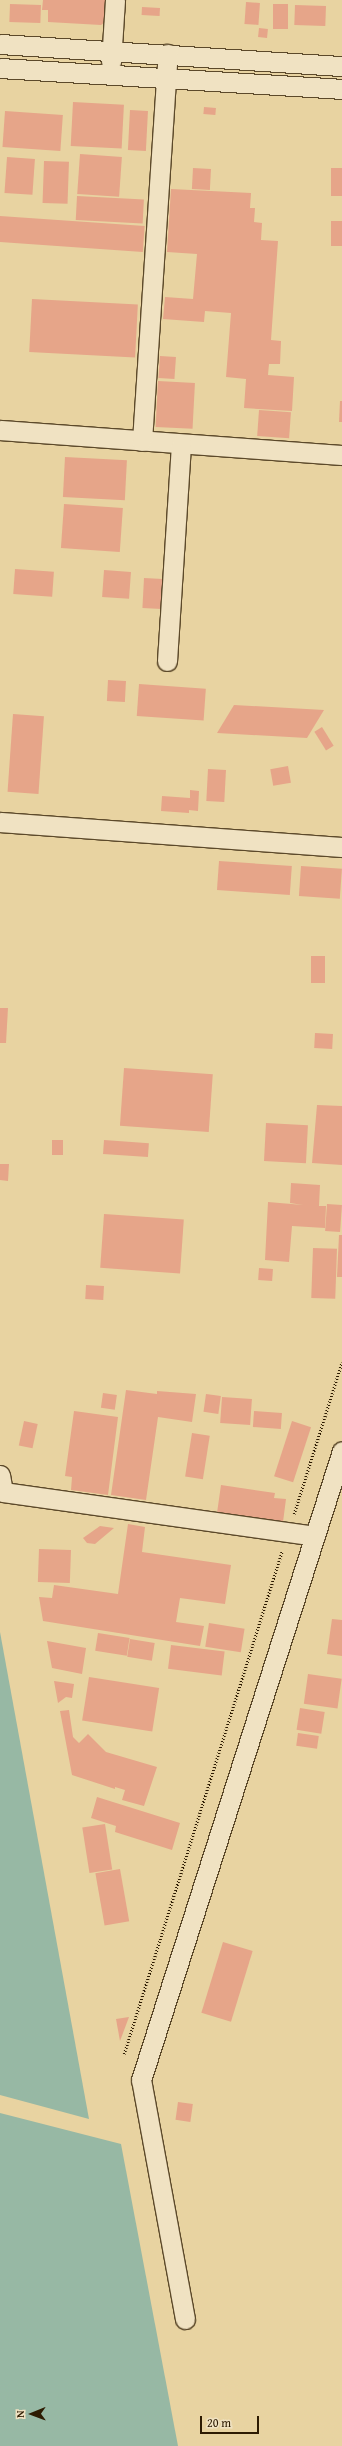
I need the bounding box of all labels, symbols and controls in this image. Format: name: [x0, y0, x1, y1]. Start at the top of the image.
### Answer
north arrow: [12, 2394, 52, 2434]
scale bar: [202, 2408, 261, 2434]
text: N: [12, 2410, 28, 2418]
text: 20 m: [207, 2414, 231, 2431]

